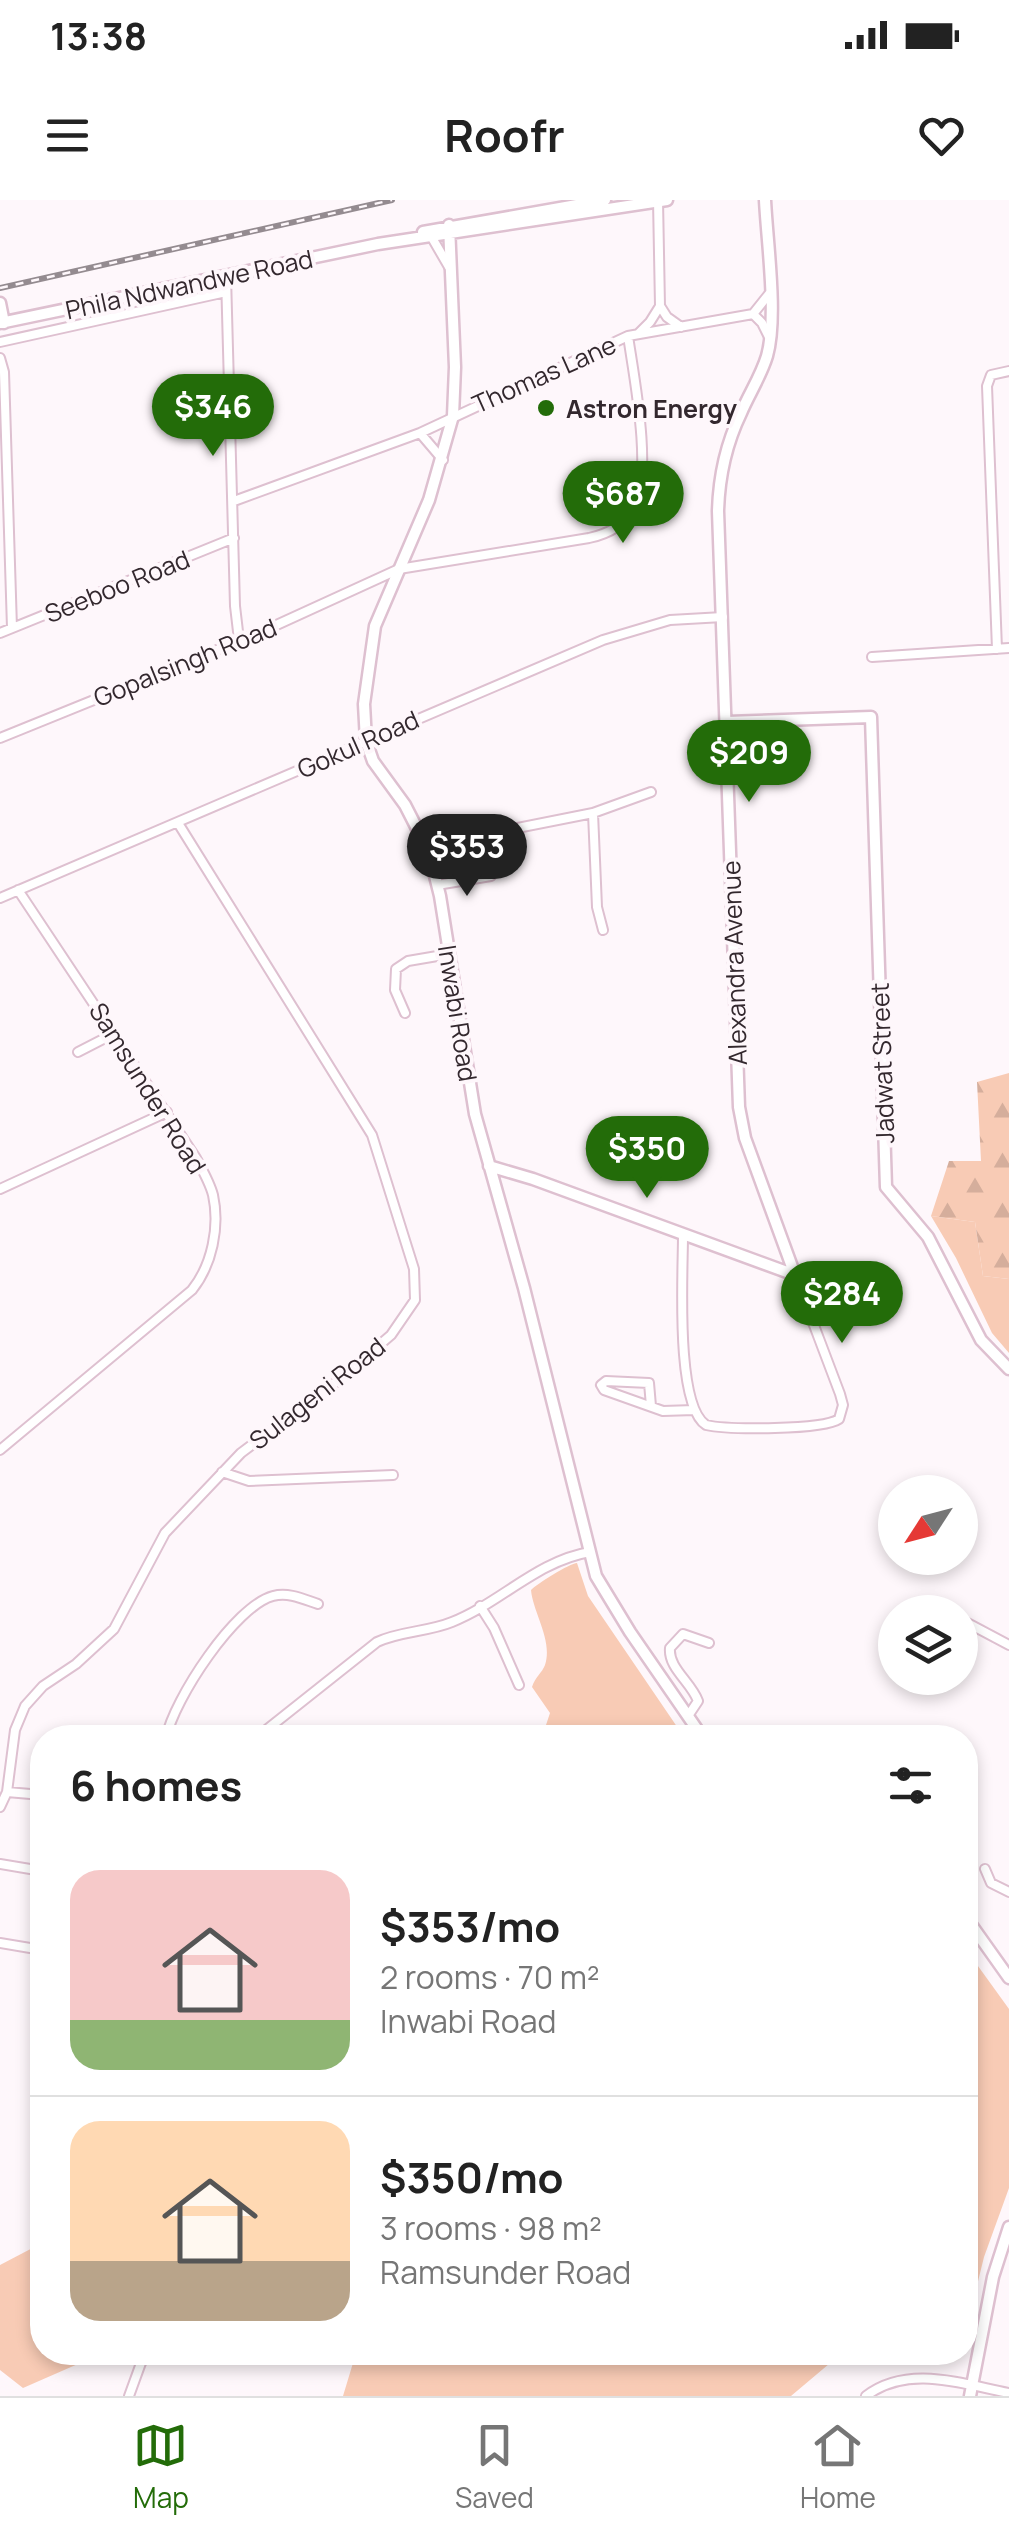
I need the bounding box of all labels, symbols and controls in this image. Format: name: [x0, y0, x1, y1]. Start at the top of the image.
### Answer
text: 13:38: [50, 9, 147, 61]
text: Roofr: [444, 104, 565, 166]
icon: menu: [40, 108, 95, 163]
icon: heart: [914, 108, 969, 163]
street label: Phila Ndwandwe Road: [62, 241, 316, 327]
street label: Thomas Lane: [467, 327, 621, 421]
pin: $346: [154, 374, 272, 459]
text: $346: [174, 384, 252, 428]
place label: Astron Energy: [566, 391, 737, 426]
marker: Astron Energy: [535, 397, 557, 419]
pin: $687: [564, 461, 682, 546]
text: $687: [585, 471, 661, 515]
street label: Seeboo Road: [39, 541, 195, 631]
street label: Gopalsingh Road: [88, 609, 282, 715]
street label: Gokul Road: [292, 702, 424, 786]
pin: $209: [690, 720, 808, 805]
text: $209: [709, 730, 789, 774]
pin: $353: [408, 814, 526, 899]
text: $353: [429, 824, 505, 868]
street label: Alexandra Avenue: [713, 860, 755, 1066]
street label: Inwabi Road: [430, 942, 486, 1084]
street label: Jadwat Street: [862, 982, 902, 1144]
street label: Samsunder Road: [81, 996, 215, 1180]
pin: $350: [588, 1116, 706, 1201]
text: $350: [608, 1126, 686, 1170]
pin: $284: [783, 1261, 901, 1346]
text: $284: [803, 1271, 881, 1315]
street label: Sulageni Road: [242, 1329, 392, 1457]
north arrow: [878, 1475, 978, 1575]
map controls: [878, 1475, 978, 1695]
button: layers: [878, 1595, 978, 1695]
text: 6 homes: [70, 1756, 242, 1814]
icon: filters: [883, 1758, 938, 1813]
text: $353/mo: [380, 1897, 560, 1955]
icon: home: [150, 1910, 270, 2030]
text: 2 rooms · 70 m²: [380, 1955, 600, 1999]
text: Inwabi Road: [380, 1999, 557, 2043]
text: $350/mo: [380, 2148, 563, 2206]
icon: home: [150, 2161, 270, 2281]
text: 3 rooms · 98 m²: [380, 2206, 602, 2250]
text: Ramsunder Road: [380, 2250, 631, 2294]
tab: Map: [133, 2418, 189, 2516]
tab: Saved: [455, 2418, 534, 2516]
tab: Home: [800, 2418, 876, 2516]

